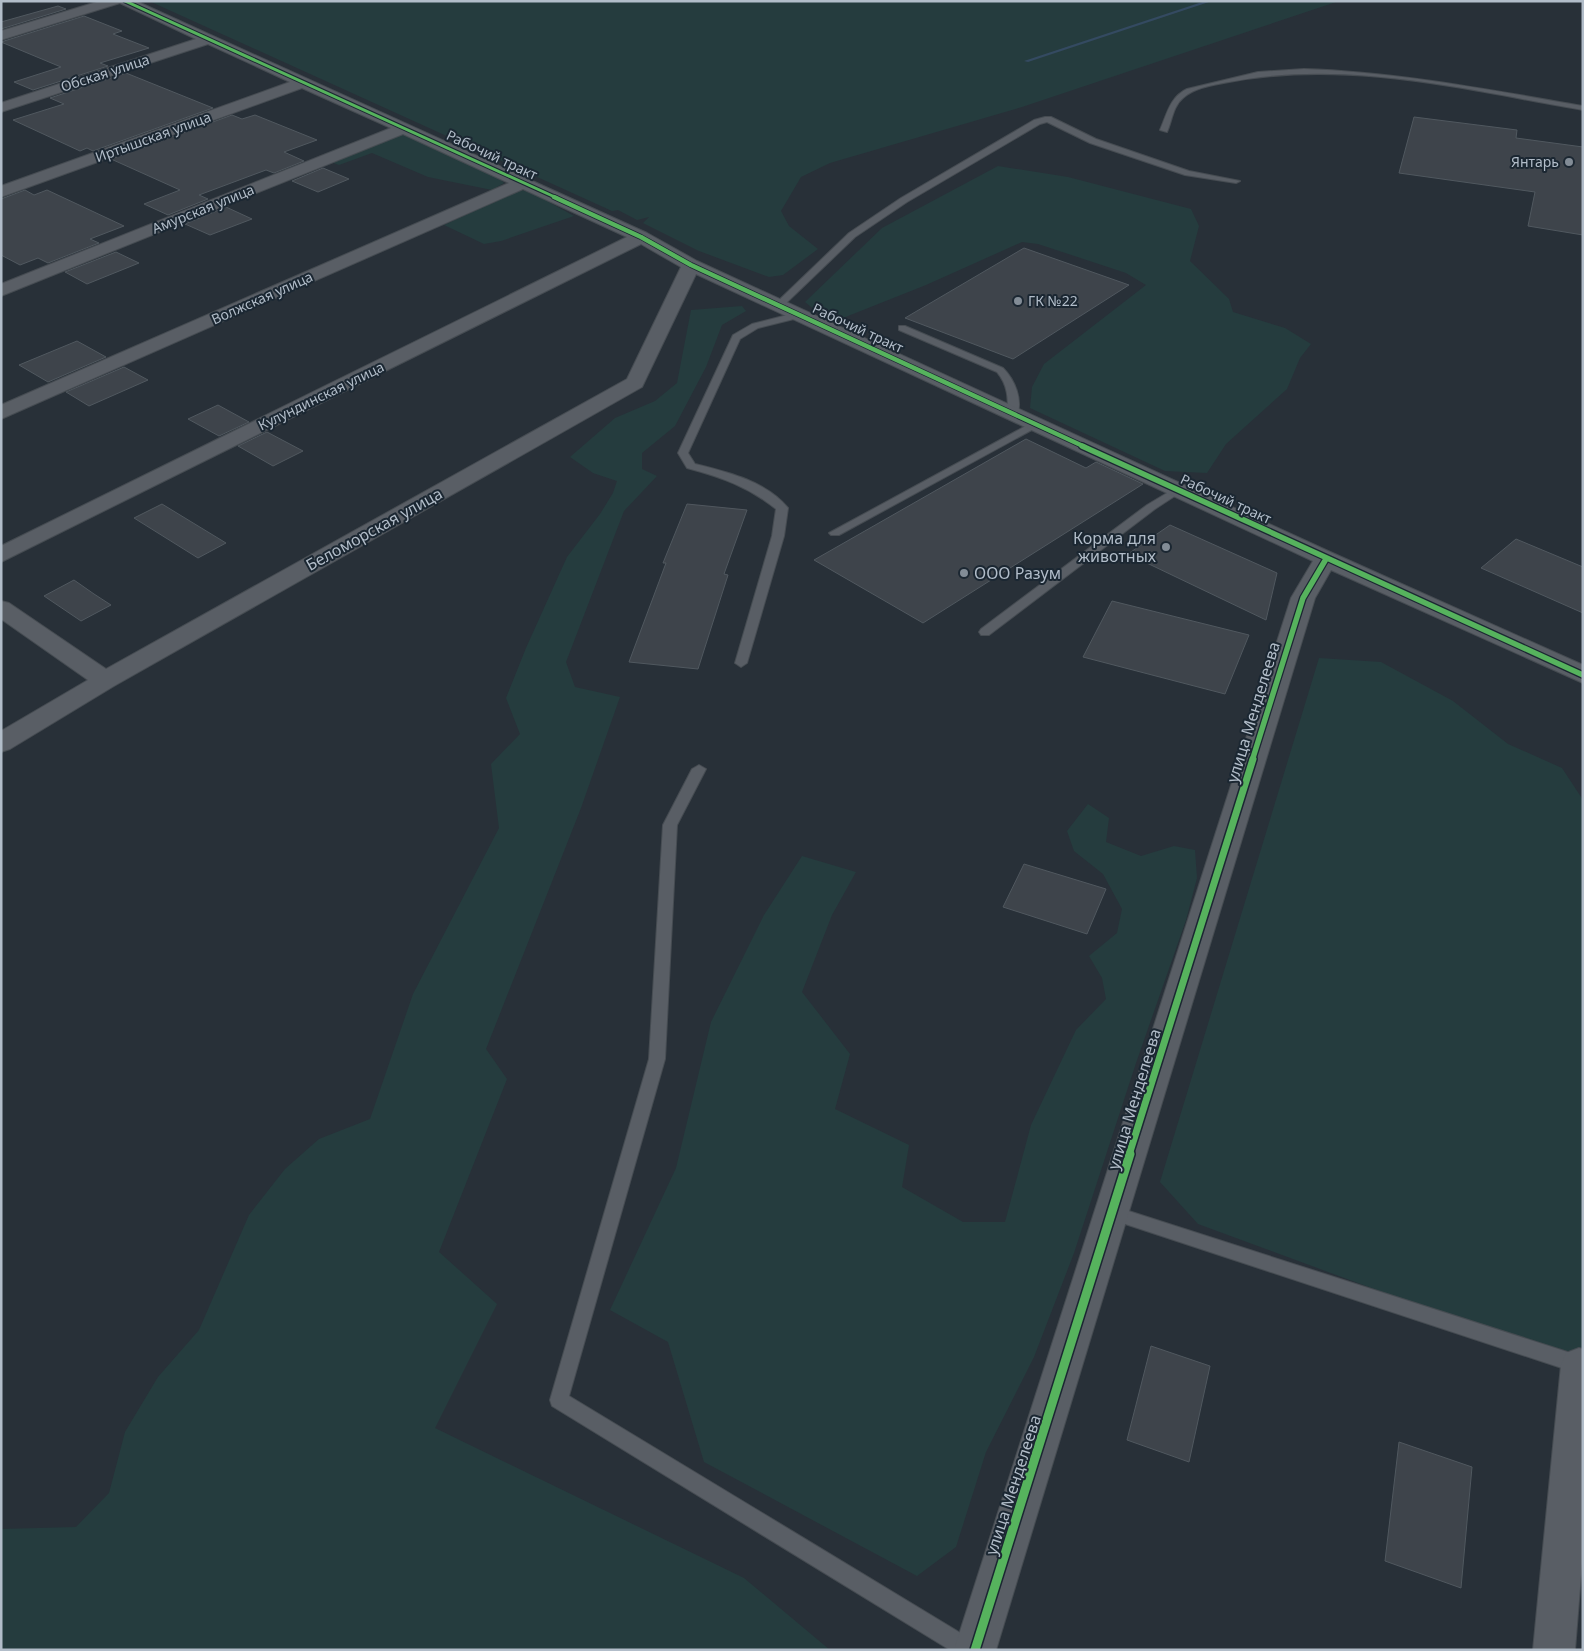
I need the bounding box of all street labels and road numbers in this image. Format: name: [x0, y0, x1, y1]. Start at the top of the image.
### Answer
street label: Обская улица: [58, 49, 152, 96]
street label: Иртышская улица: [92, 107, 213, 166]
street label: Рабочий тракт: [444, 125, 541, 184]
street label: Амурская улица: [149, 179, 257, 238]
street label: Волжская улица: [208, 267, 316, 328]
street label: Рабочий тракт: [810, 298, 907, 357]
street label: Кулундинская улица: [255, 357, 387, 434]
street label: Рабочий тракт: [1178, 469, 1275, 528]
street label: Беломорская улица: [302, 482, 446, 576]
street label: улица Менделеева: [1221, 639, 1285, 785]
street label: улица Менделеева: [1102, 1026, 1166, 1172]
street label: улица Менделеева: [980, 1412, 1046, 1558]

